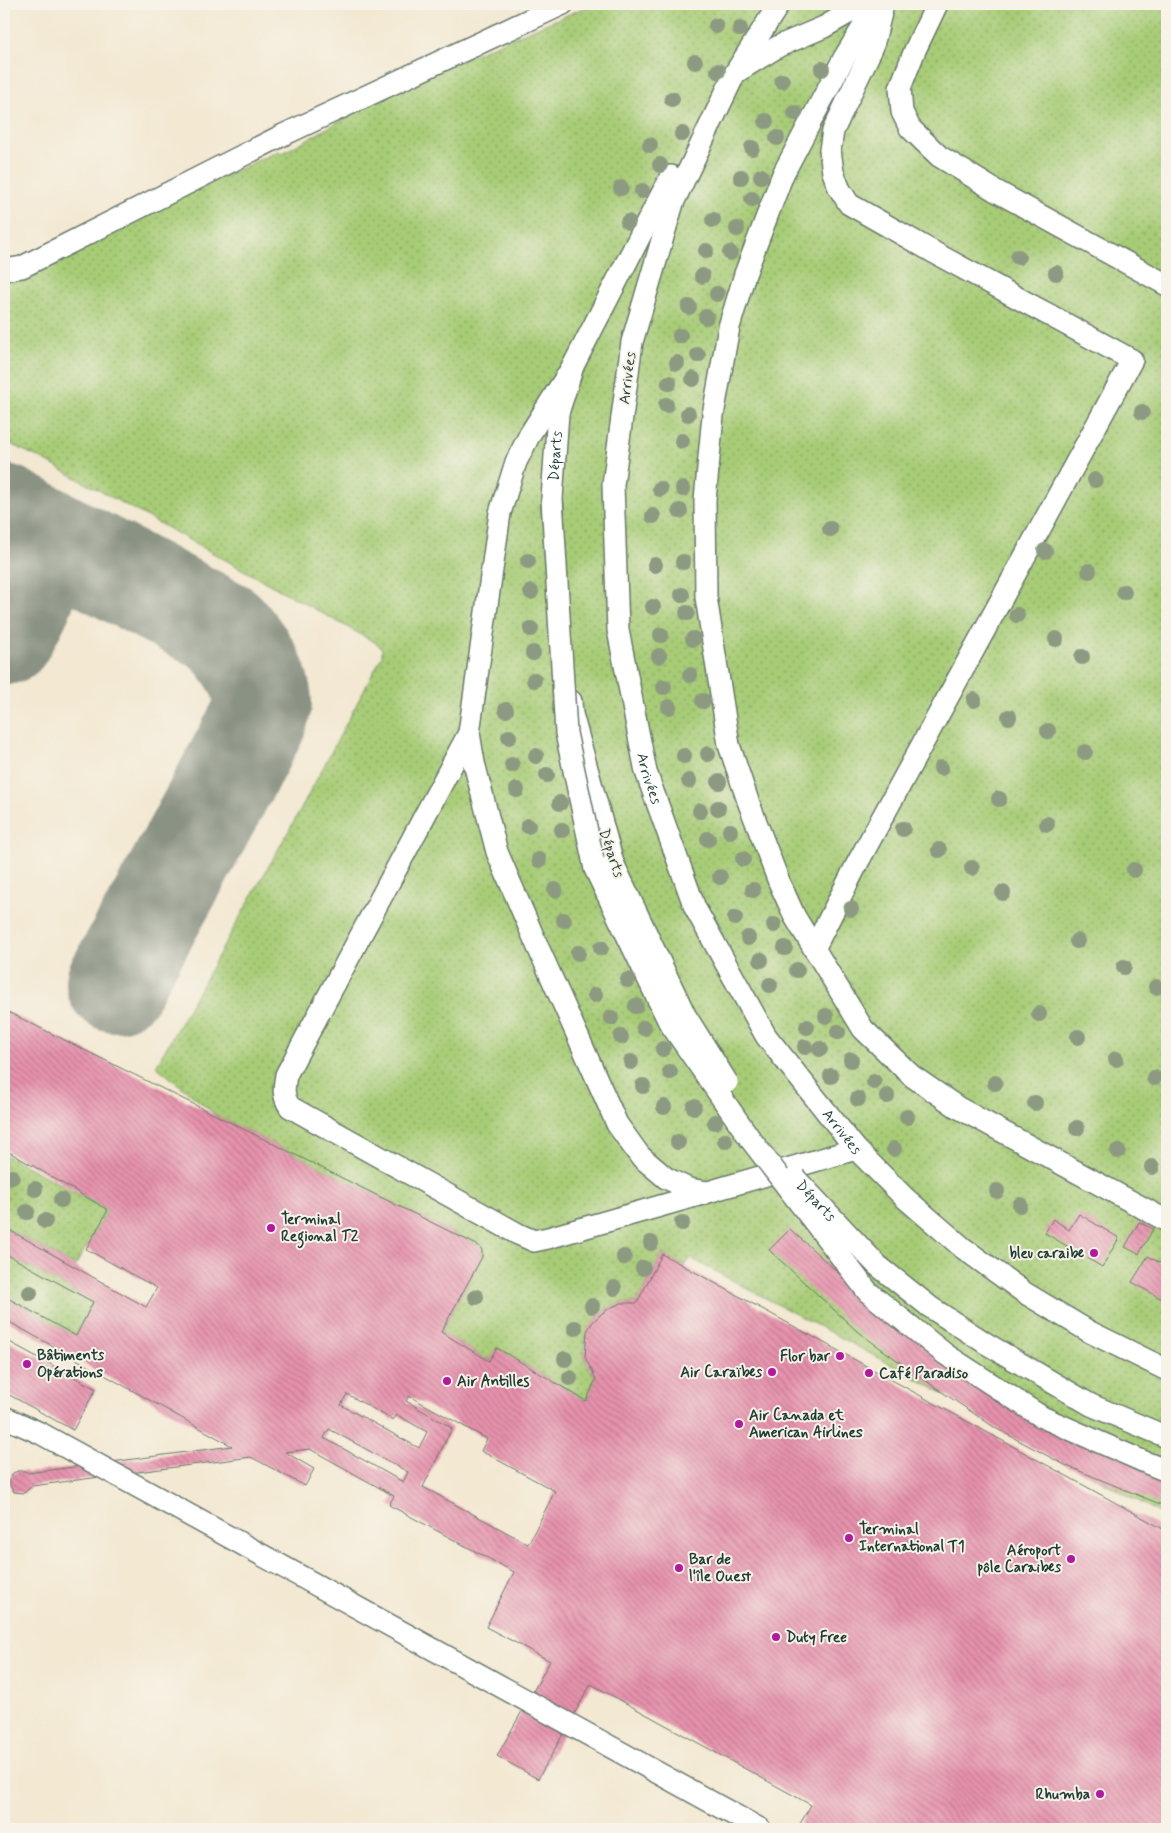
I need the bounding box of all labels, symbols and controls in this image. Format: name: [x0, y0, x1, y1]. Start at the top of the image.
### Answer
street label: Arrivées: [615, 350, 641, 406]
street label: Départs: [544, 430, 568, 482]
street label: Arrivées: [631, 751, 666, 808]
street label: Départs: [593, 826, 629, 881]
street label: Arrivées: [817, 1105, 866, 1160]
street label: Départs: [791, 1176, 840, 1227]
place label: Terminal Regional T2: [281, 1210, 359, 1249]
marker: Terminal Regional T2: [265, 1222, 277, 1234]
place label: bleu caraibe: [1009, 1244, 1084, 1264]
marker: bleu caraibe: [1088, 1247, 1100, 1259]
place label: Bâtiments Opérations: [37, 1346, 105, 1383]
place label: Flor bar: [780, 1347, 831, 1367]
marker: Flor bar: [834, 1350, 846, 1362]
marker: Bâtiments Opérations: [21, 1358, 33, 1370]
place label: Air Caraïbes: [680, 1363, 762, 1383]
place label: Café Paradiso: [879, 1364, 969, 1384]
marker: Air Caraïbes: [766, 1366, 778, 1378]
marker: Café Paradiso: [863, 1367, 875, 1379]
place label: Air Antilles: [457, 1372, 530, 1392]
marker: Air Antilles: [441, 1375, 453, 1387]
place label: Air Canada et American Airlines: [749, 1406, 863, 1443]
marker: Air Canada et American Airlines: [733, 1418, 745, 1430]
place label: Terminal International T1: [859, 1520, 965, 1557]
marker: Terminal International T1: [843, 1532, 855, 1544]
place label: Aéroport pôle Caraibes: [977, 1541, 1061, 1578]
place label: Bar de l'île Ouest: [689, 1550, 752, 1587]
marker: Aéroport pôle Caraibes: [1065, 1553, 1077, 1565]
marker: Bar de l'île Ouest: [673, 1562, 685, 1574]
place label: Duty Free: [786, 1628, 847, 1648]
marker: Duty Free: [770, 1631, 782, 1643]
place label: Rhumba: [1036, 1785, 1090, 1805]
marker: Rhumba: [1094, 1788, 1106, 1800]

